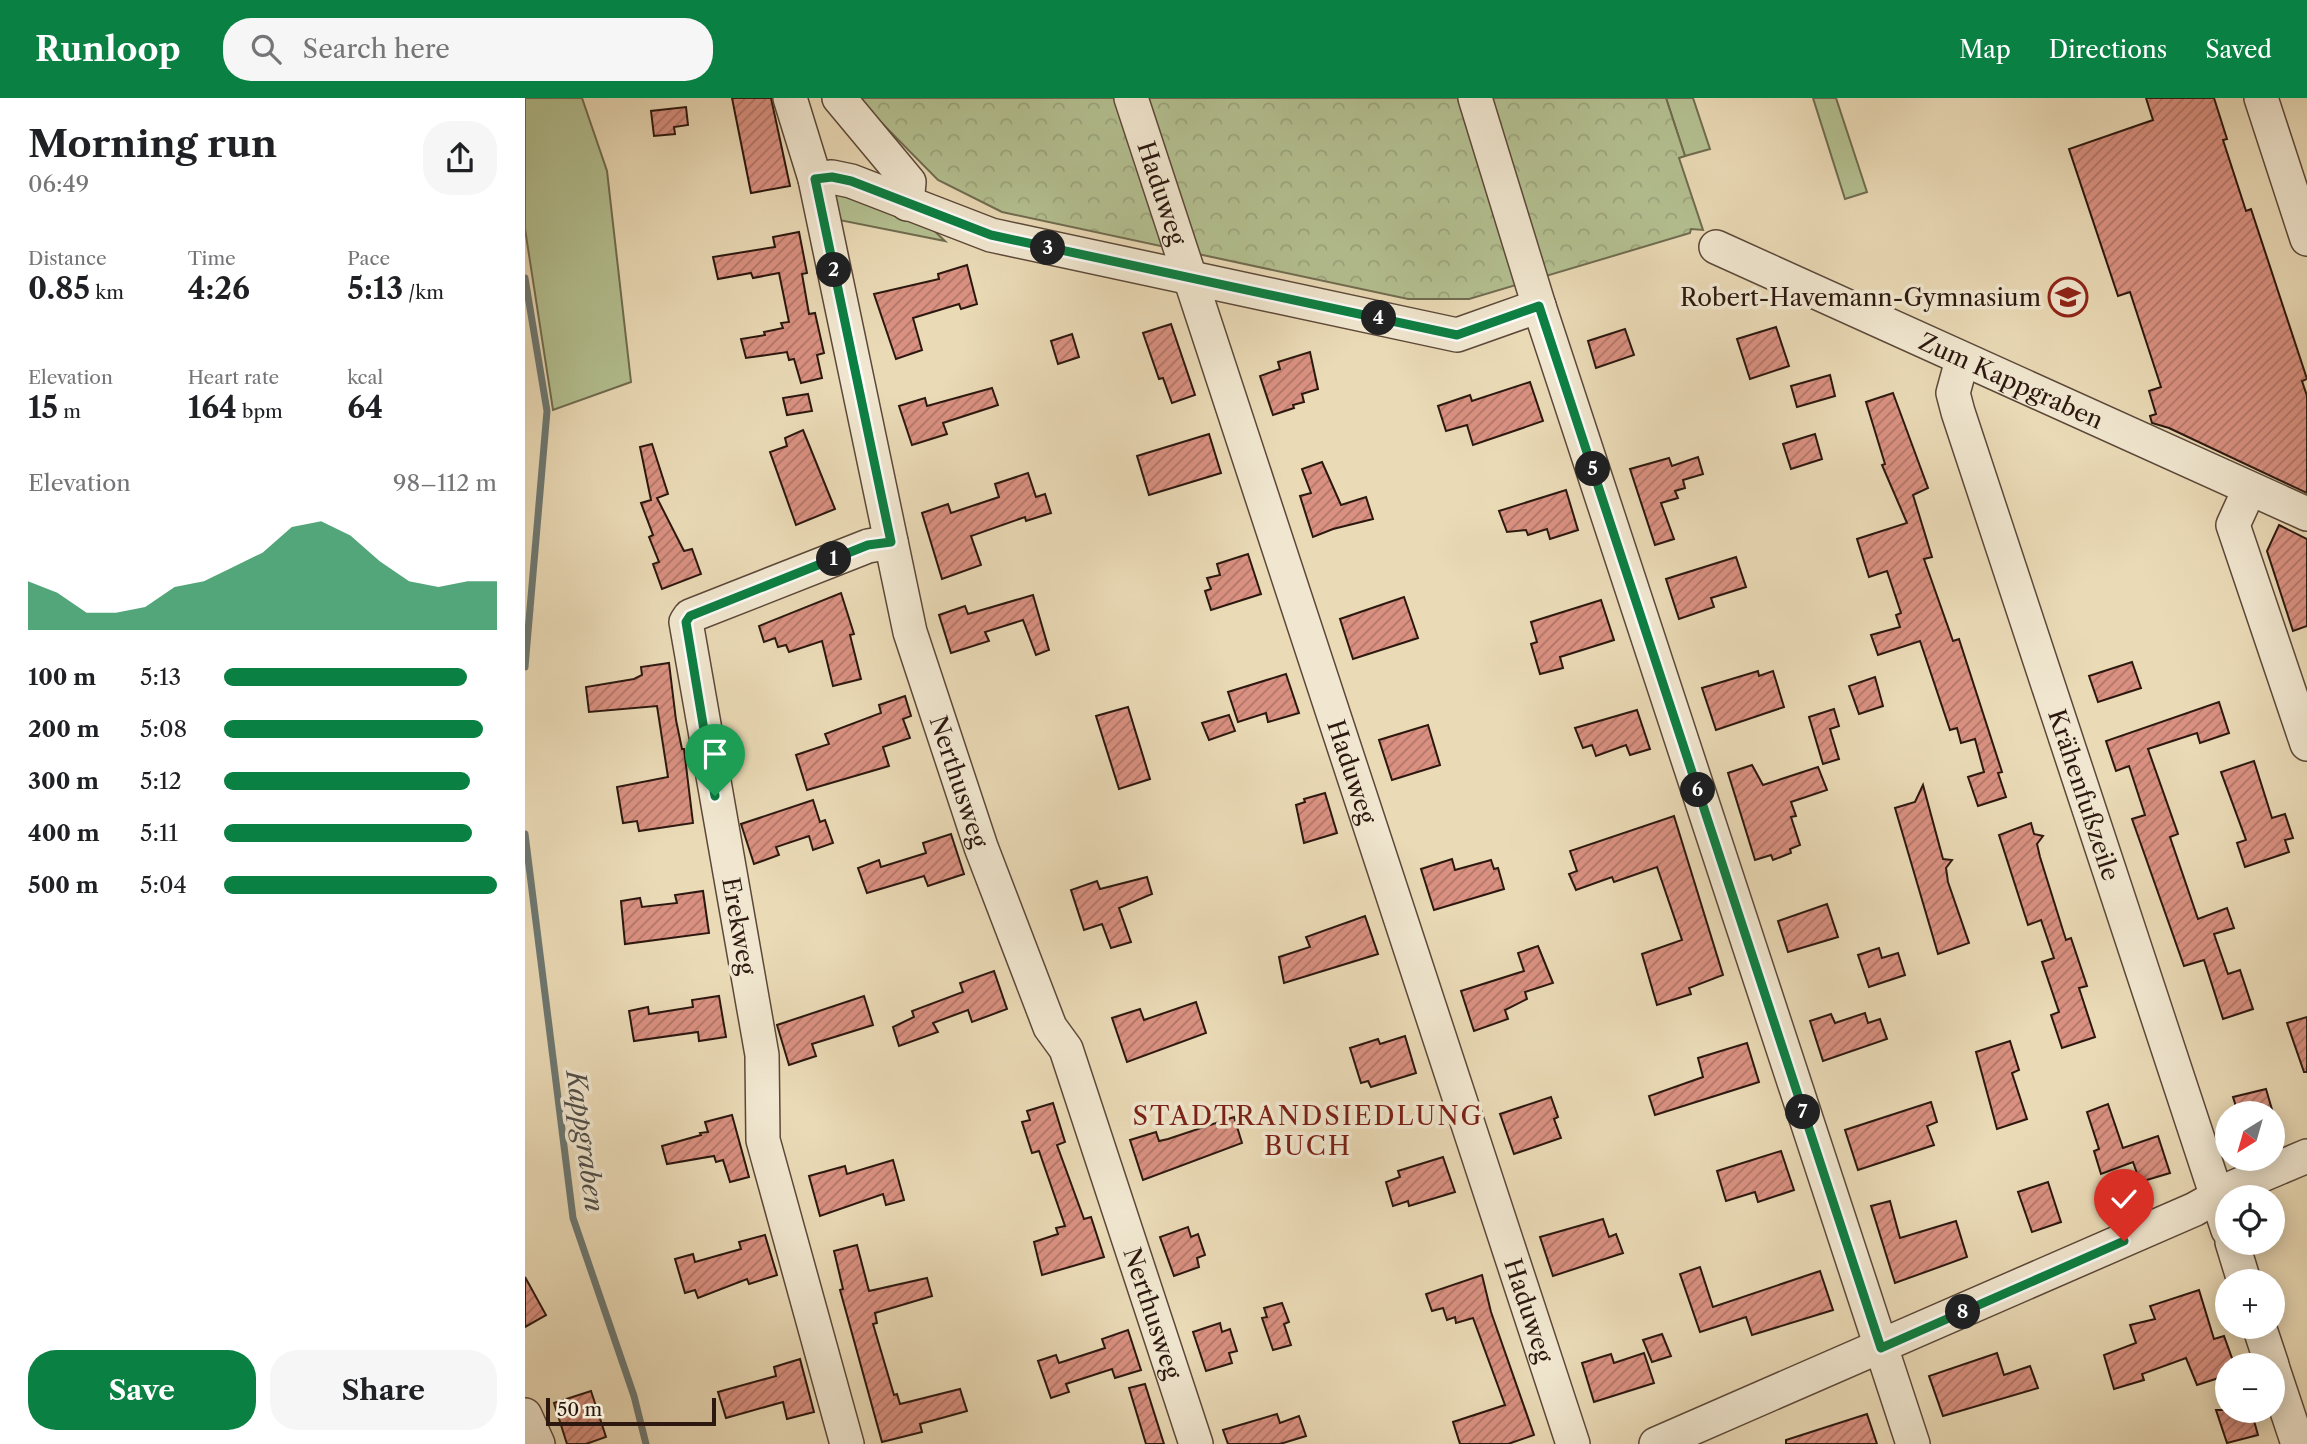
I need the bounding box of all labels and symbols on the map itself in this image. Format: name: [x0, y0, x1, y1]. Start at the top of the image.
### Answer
street label: Haduweg: [1132, 137, 1193, 249]
pin: 3: [1030, 230, 1065, 266]
pin: 2: [817, 252, 851, 288]
school or university icon: Robert-Havemann-Gymnasium: [2047, 276, 2089, 318]
place label: Robert-Havemann-Gymnasium: [1680, 283, 2041, 312]
pin: 4: [1361, 300, 1397, 336]
street label: Zum Kappgraben: [1915, 326, 2108, 435]
pin: 5: [1575, 452, 1611, 486]
pin: 1: [817, 542, 851, 576]
street label: Krähenfußzeile: [2043, 705, 2126, 884]
street label: Nerthusweg: [924, 712, 995, 851]
street label: Haduweg: [1322, 716, 1383, 828]
pin: [685, 724, 745, 796]
pin: 6: [1681, 772, 1715, 808]
street label: Erekweg: [716, 875, 762, 977]
water label: Kappgraben: [559, 1066, 611, 1214]
pin: 7: [1785, 1094, 1821, 1130]
district label: STADTRANDSIEDLUNG BUCH: [1133, 1100, 1483, 1162]
north arrow: [2215, 1101, 2285, 1171]
pin: [2094, 1169, 2154, 1241]
street label: Nerthusweg: [1118, 1244, 1188, 1383]
street label: Haduweg: [1499, 1255, 1560, 1366]
pin: 8: [1945, 1294, 1981, 1330]
scale bar: [546, 1395, 716, 1427]

